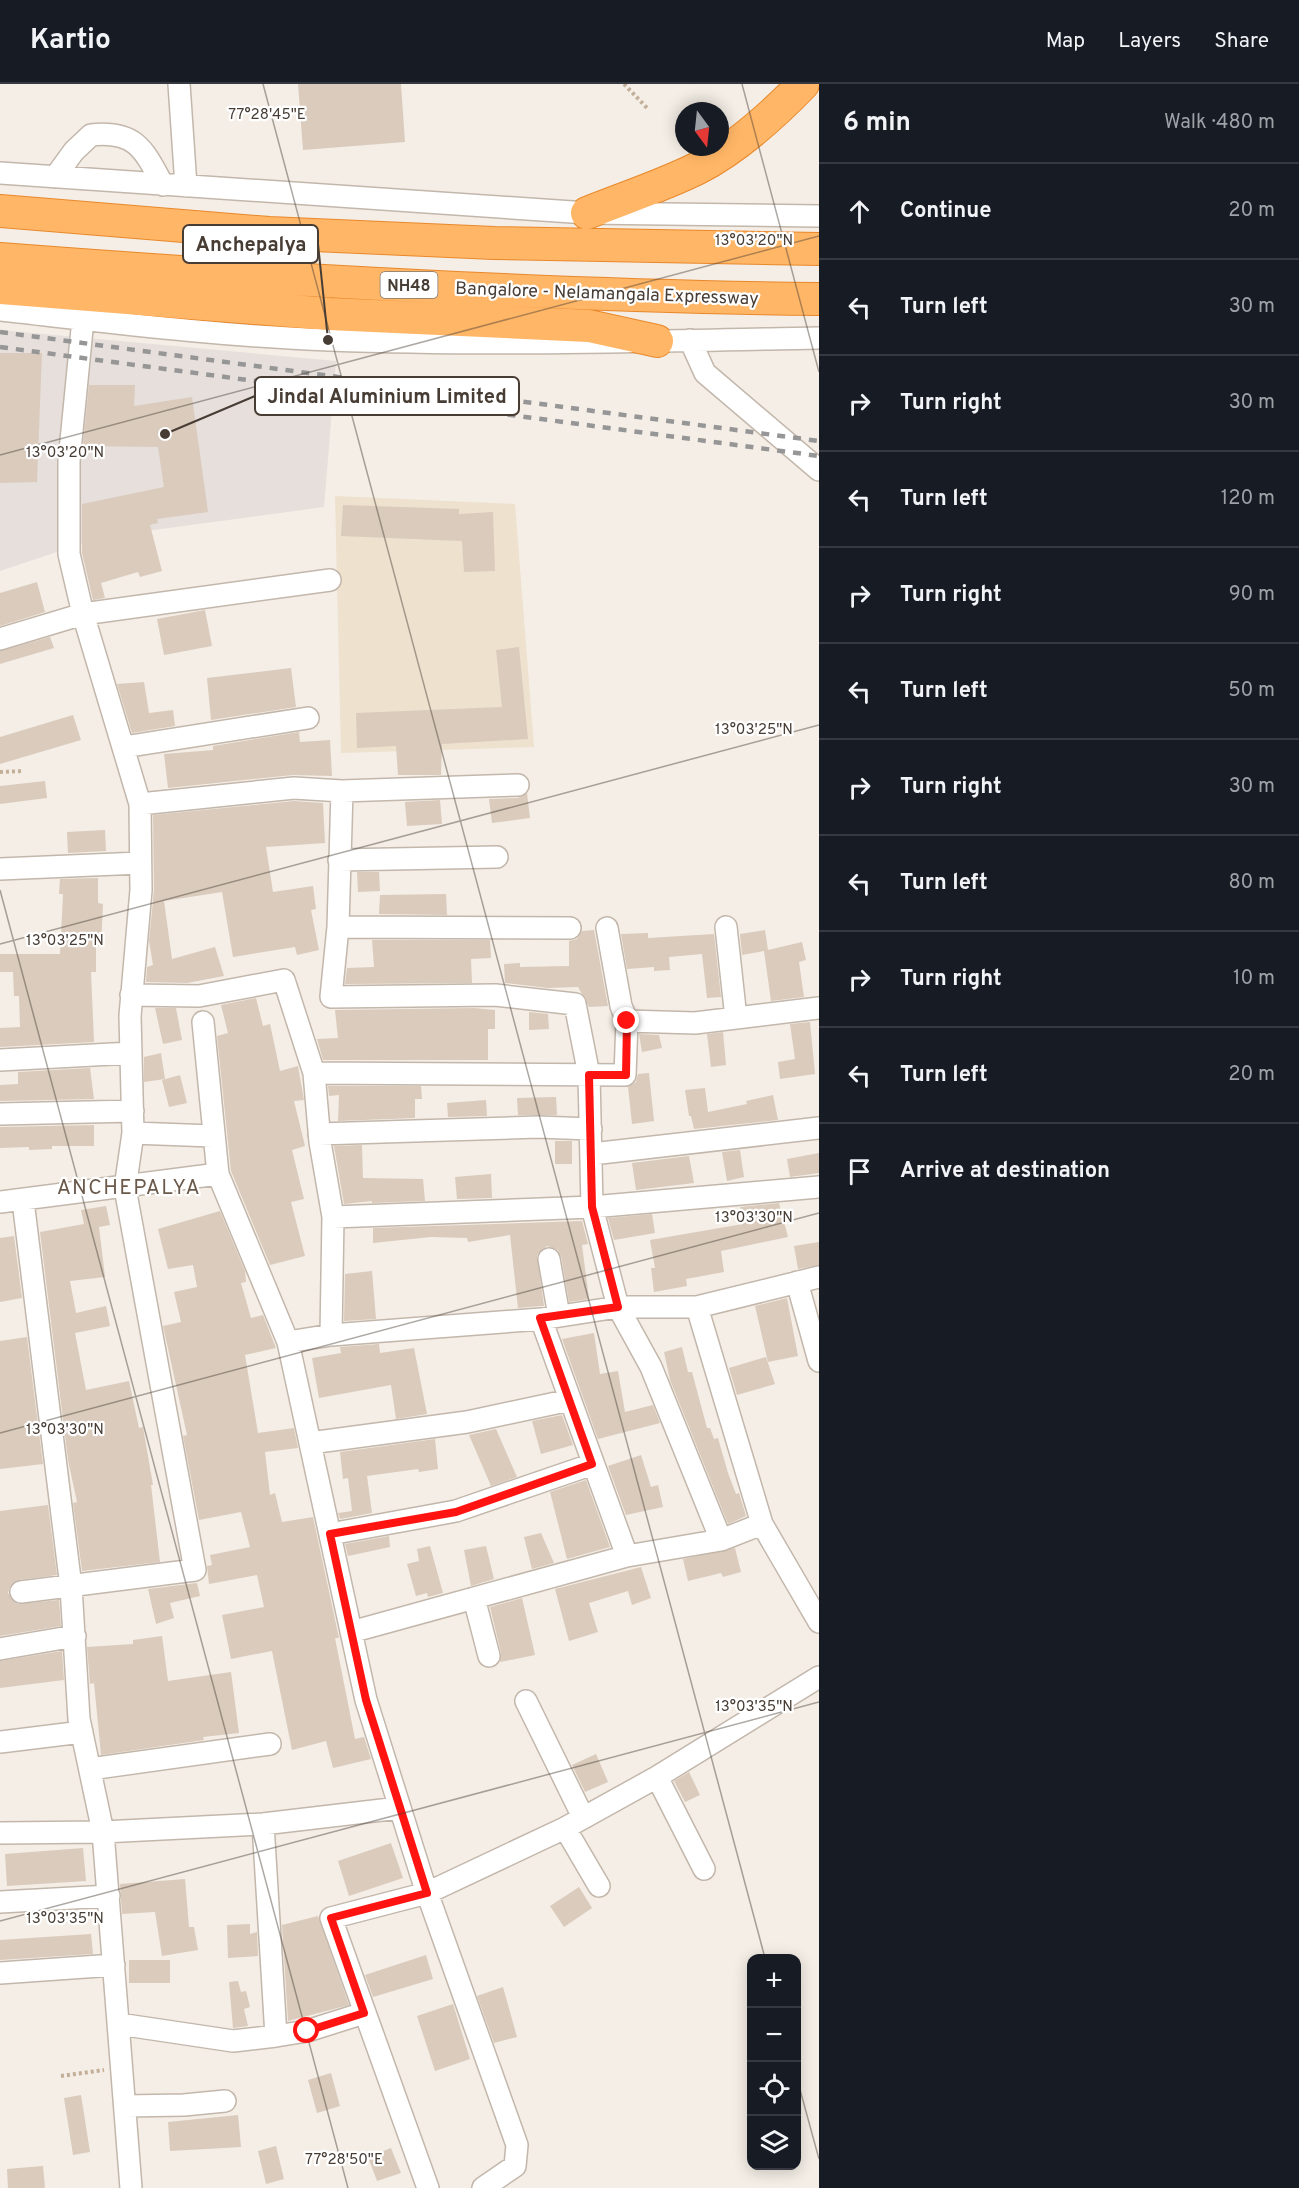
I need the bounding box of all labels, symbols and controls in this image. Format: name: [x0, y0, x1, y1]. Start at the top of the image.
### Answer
text: Kartio: [30, 23, 111, 59]
text: Map: [1046, 28, 1085, 55]
text: Layers: [1118, 28, 1181, 55]
text: Share: [1214, 28, 1269, 55]
north arrow: [675, 102, 729, 156]
text: 77°28'45"E: [228, 106, 306, 125]
text: 6 min: [843, 107, 911, 140]
text: Walk · 480 m: [1164, 110, 1275, 136]
icon: ahead: [843, 195, 876, 228]
text: Continue: [900, 198, 991, 225]
text: 20 m: [1228, 198, 1275, 224]
callout: Anchepalya: [183, 225, 318, 263]
text: 13°03'20"N: [715, 232, 793, 251]
text: Anchepalya: [196, 233, 306, 259]
road number: NH48: [380, 272, 438, 298]
street label: Bangalore - Nelamangala Expressway: [455, 278, 759, 311]
icon: left: [843, 291, 876, 324]
text: Turn left: [900, 294, 988, 321]
text: 30 m: [1229, 294, 1275, 320]
callout: Jindal Aluminium Limited: [255, 377, 519, 415]
text: Jindal Aluminium Limited: [267, 385, 507, 411]
icon: right: [843, 387, 876, 420]
text: Turn right: [900, 390, 1002, 417]
text: 30 m: [1229, 390, 1275, 416]
text: 13°03'20"N: [26, 444, 104, 463]
icon: left: [843, 483, 876, 516]
text: Turn left: [900, 486, 988, 513]
text: 120 m: [1221, 486, 1275, 512]
icon: right: [843, 579, 876, 612]
text: Turn right: [900, 582, 1002, 609]
text: 90 m: [1229, 582, 1275, 608]
icon: left: [843, 675, 876, 708]
text: Turn left: [900, 678, 988, 705]
text: 50 m: [1228, 678, 1275, 704]
text: 13°03'25"N: [715, 721, 793, 740]
icon: right: [843, 771, 876, 804]
text: Turn right: [900, 774, 1002, 801]
text: 30 m: [1229, 774, 1275, 800]
icon: left: [843, 867, 876, 900]
text: Turn left: [900, 870, 988, 897]
text: 80 m: [1229, 870, 1275, 896]
text: 13°03'25"N: [26, 932, 104, 951]
icon: right: [843, 963, 876, 996]
text: Turn right: [900, 966, 1002, 993]
text: 10 m: [1233, 966, 1275, 992]
route end: [613, 1007, 639, 1033]
icon: left: [843, 1059, 876, 1092]
text: Turn left: [900, 1062, 988, 1089]
text: 20 m: [1228, 1062, 1275, 1088]
icon: arrive: [843, 1155, 876, 1188]
text: Arrive at destination: [900, 1158, 1110, 1185]
district label: ANCHEPALYA: [57, 1175, 201, 1202]
text: 13°03'30"N: [715, 1209, 793, 1228]
text: 13°03'30"N: [26, 1421, 104, 1440]
text: 13°03'35"N: [715, 1698, 793, 1717]
text: 13°03'35"N: [26, 1910, 104, 1929]
map controls: [747, 1954, 801, 2170]
button: +: [747, 1954, 801, 2008]
button: −: [747, 2008, 801, 2062]
route start: [293, 2017, 319, 2043]
button: locate: [747, 2062, 801, 2116]
button: layers: [747, 2116, 801, 2170]
text: 77°28'50"E: [305, 2151, 383, 2170]

